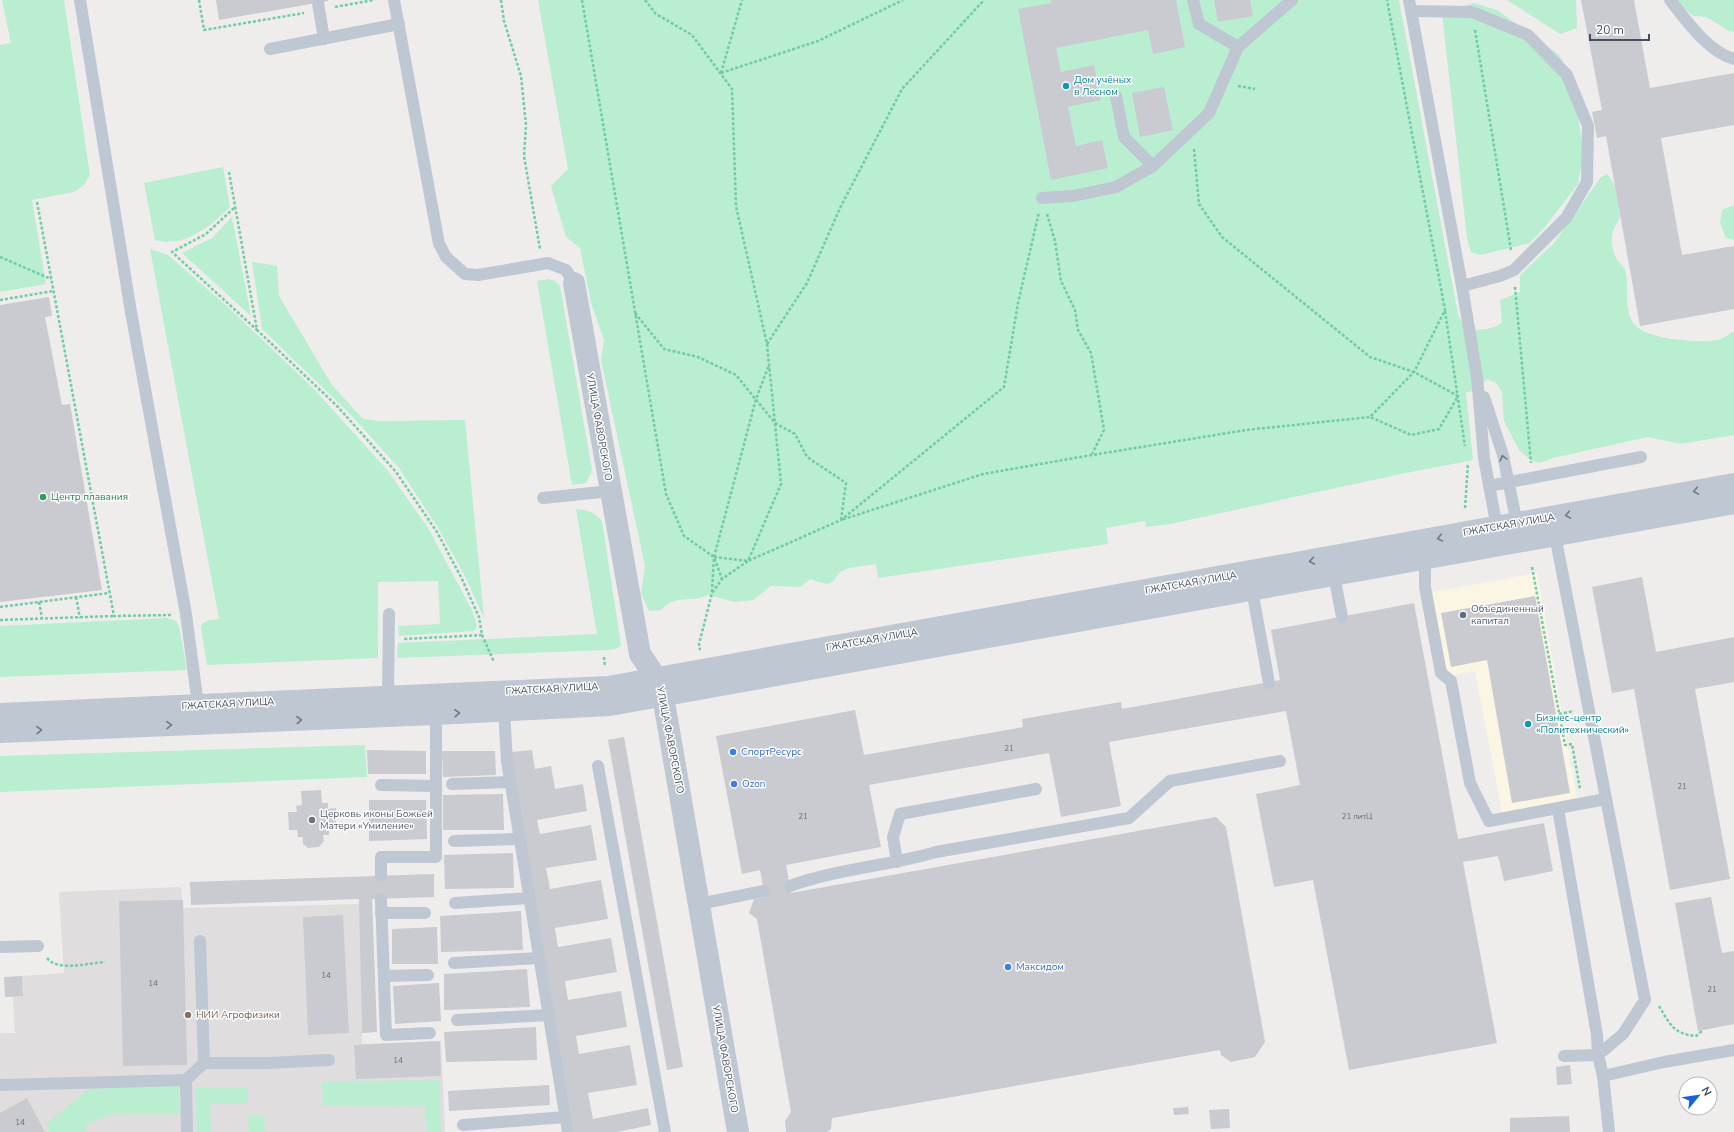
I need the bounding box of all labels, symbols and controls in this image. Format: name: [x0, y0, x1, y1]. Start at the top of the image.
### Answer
scale bar: [1590, 16, 1649, 42]
text: 20 m: [1596, 22, 1624, 38]
place label: Дом учёных в Лесном: [1074, 73, 1132, 99]
marker: Дом учёных в Лесном: [1061, 81, 1071, 91]
street label: УЛИЦА ФАВОРСКОГО: [582, 371, 615, 482]
one-way arrow: [1499, 455, 1508, 462]
one-way arrow: [1693, 487, 1699, 495]
place label: Центр плавания: [51, 490, 128, 504]
marker: Центр плавания: [38, 492, 48, 502]
street label: ГЖАТСКАЯ УЛИЦА: [1462, 510, 1557, 540]
one-way arrow: [1565, 510, 1571, 518]
one-way arrow: [1437, 533, 1443, 542]
one-way arrow: [1309, 556, 1315, 565]
street label: ГЖАТСКАЯ УЛИЦА: [1144, 568, 1239, 598]
place label: Объединенный капитал: [1471, 602, 1544, 628]
marker: Объединенный капитал: [1458, 610, 1468, 620]
street label: ГЖАТСКАЯ УЛИЦА: [825, 625, 920, 655]
street label: ГЖАТСКАЯ УЛИЦА: [505, 680, 599, 698]
street label: УЛИЦА ФАВОРСКОГО: [653, 684, 687, 795]
street label: ГЖАТСКАЯ УЛИЦА: [181, 695, 275, 713]
one-way arrow: [454, 709, 460, 718]
place label: Бизнес-центр «Политехнический»: [1536, 711, 1629, 737]
one-way arrow: [296, 716, 302, 724]
marker: Бизнес-центр «Политехнический»: [1523, 719, 1533, 729]
one-way arrow: [166, 721, 172, 729]
one-way arrow: [36, 726, 42, 735]
house number: 21: [1004, 743, 1014, 754]
place label: СпортРесурс: [741, 745, 802, 759]
marker: СпортРесурс: [728, 747, 738, 757]
place label: Ozon: [742, 777, 765, 791]
marker: Ozon: [729, 779, 739, 789]
house number: 21: [1677, 781, 1687, 792]
place label: Церковь иконы Божьей Матери «Умиление»: [320, 807, 433, 833]
house number: 21: [798, 811, 808, 822]
house number: 21 литЦ: [1342, 811, 1373, 822]
marker: Церковь иконы Божьей Матери «Умиление»: [307, 815, 317, 825]
place label: Максидом: [1016, 960, 1064, 974]
marker: Максидом: [1003, 962, 1013, 972]
house number: 14: [321, 970, 331, 981]
house number: 14: [148, 978, 158, 989]
house number: 21: [1707, 984, 1717, 995]
street label: УЛИЦА ФАВОРСКОГО: [708, 1003, 741, 1114]
place label: НИИ Агрофизики: [196, 1008, 280, 1022]
marker: НИИ Агрофизики: [183, 1010, 193, 1020]
house number: 14: [393, 1055, 403, 1066]
north arrow: [1678, 1076, 1718, 1116]
text: N: [1698, 1084, 1715, 1099]
house number: 14: [15, 1117, 25, 1128]

